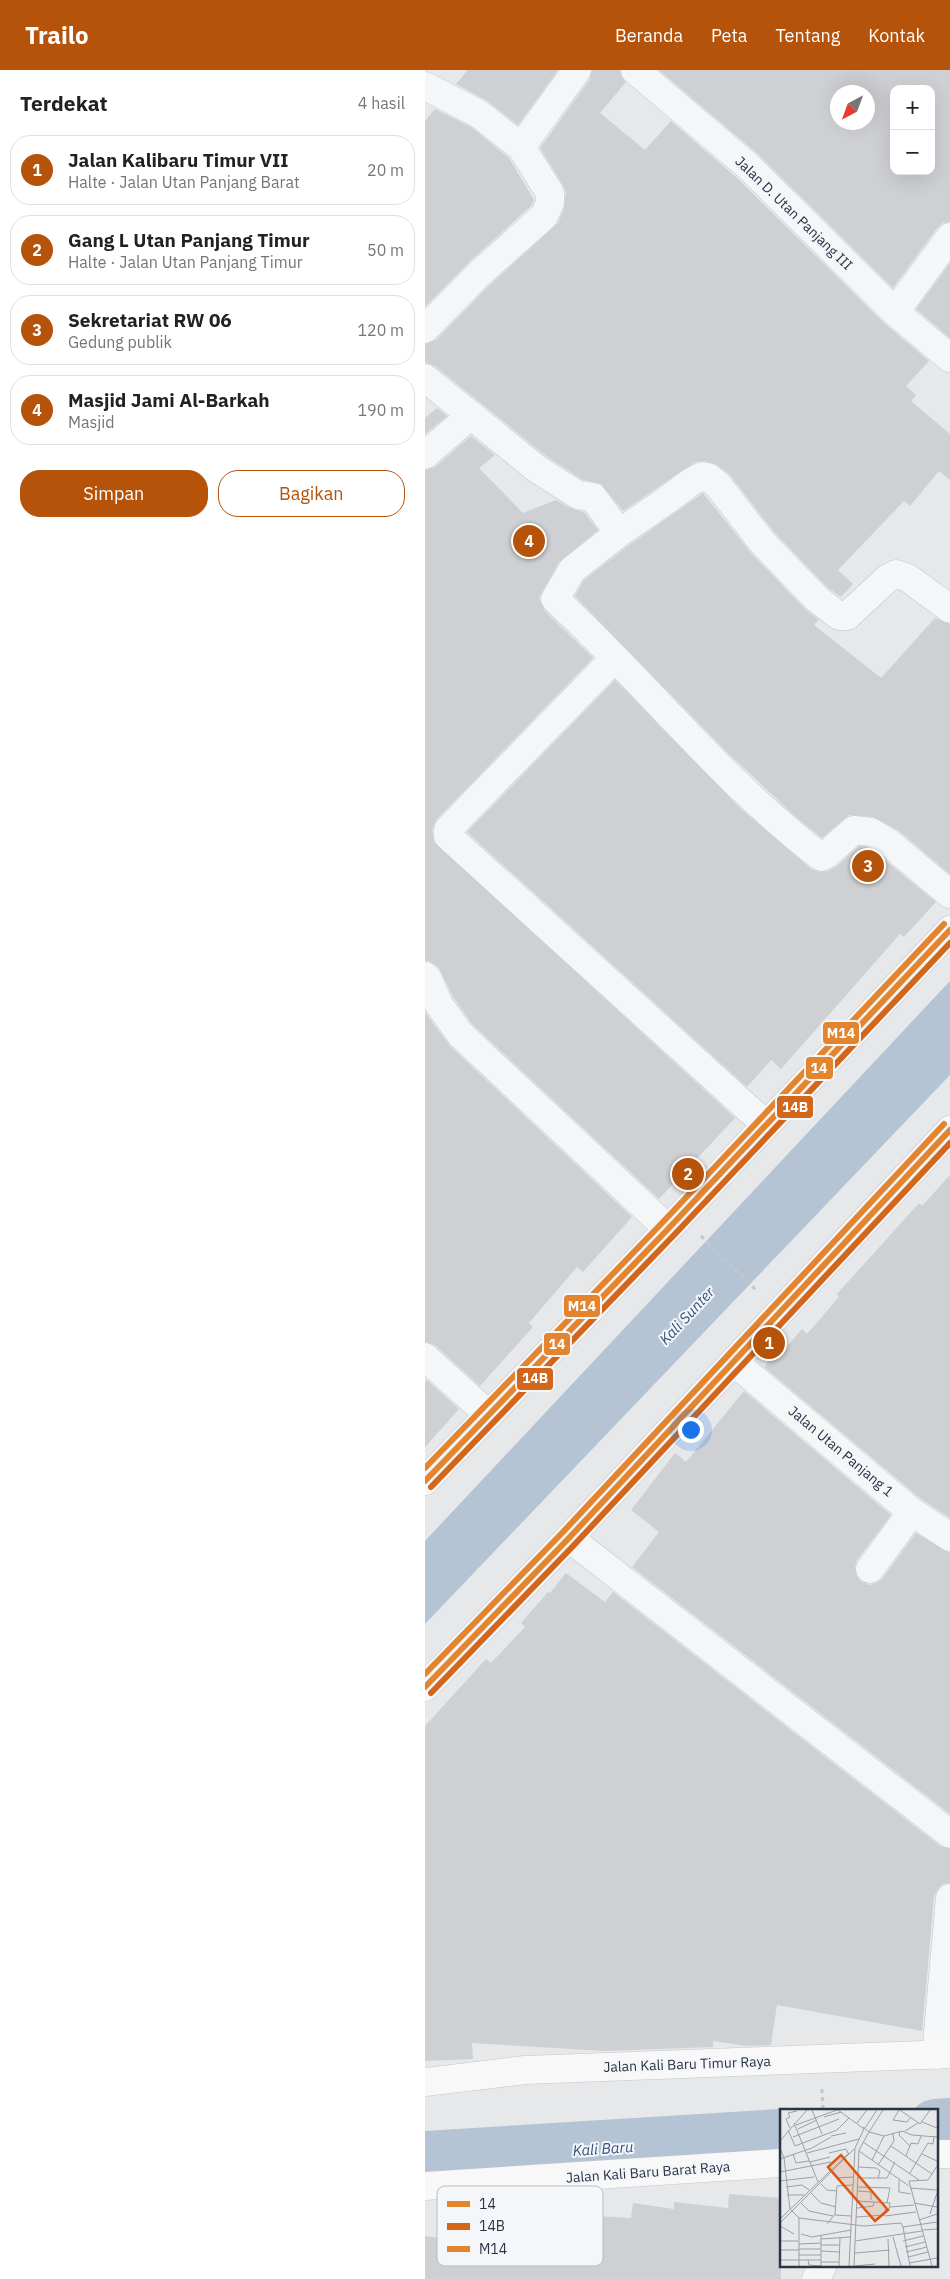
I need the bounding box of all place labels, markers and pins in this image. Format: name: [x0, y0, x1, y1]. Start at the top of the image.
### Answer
pin: 4: [513, 522, 545, 560]
pin: 3: [852, 847, 884, 885]
pin: 2: [672, 1155, 704, 1193]
pin: 1: [753, 1324, 785, 1362]

